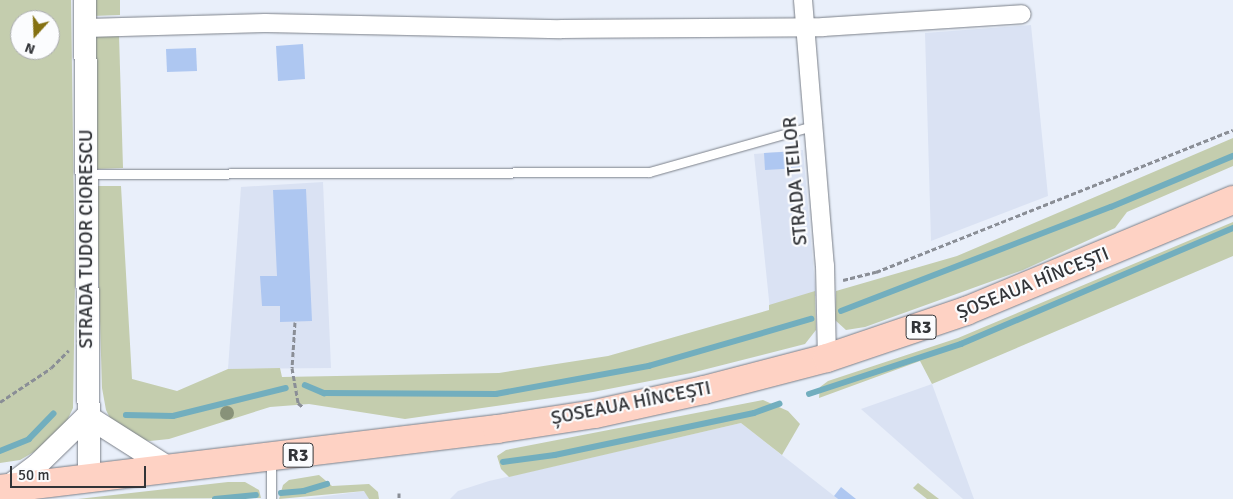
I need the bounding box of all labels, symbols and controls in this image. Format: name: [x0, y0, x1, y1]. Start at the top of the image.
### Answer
north arrow: [10, 10, 60, 60]
text: N: [23, 39, 38, 58]
street label: STRADA TEILOR: [779, 116, 813, 246]
street label: STRADA TUDOR CIORESCU: [76, 129, 98, 349]
street label: ȘOSEAUA HÎNCEȘTI: [954, 243, 1112, 325]
road number: R3: [905, 312, 937, 342]
street label: ȘOSEAUA HÎNCEȘTI: [549, 377, 713, 431]
road number: R3: [282, 440, 314, 470]
scale bar: [12, 456, 149, 488]
text: 50 m: [18, 466, 49, 484]

